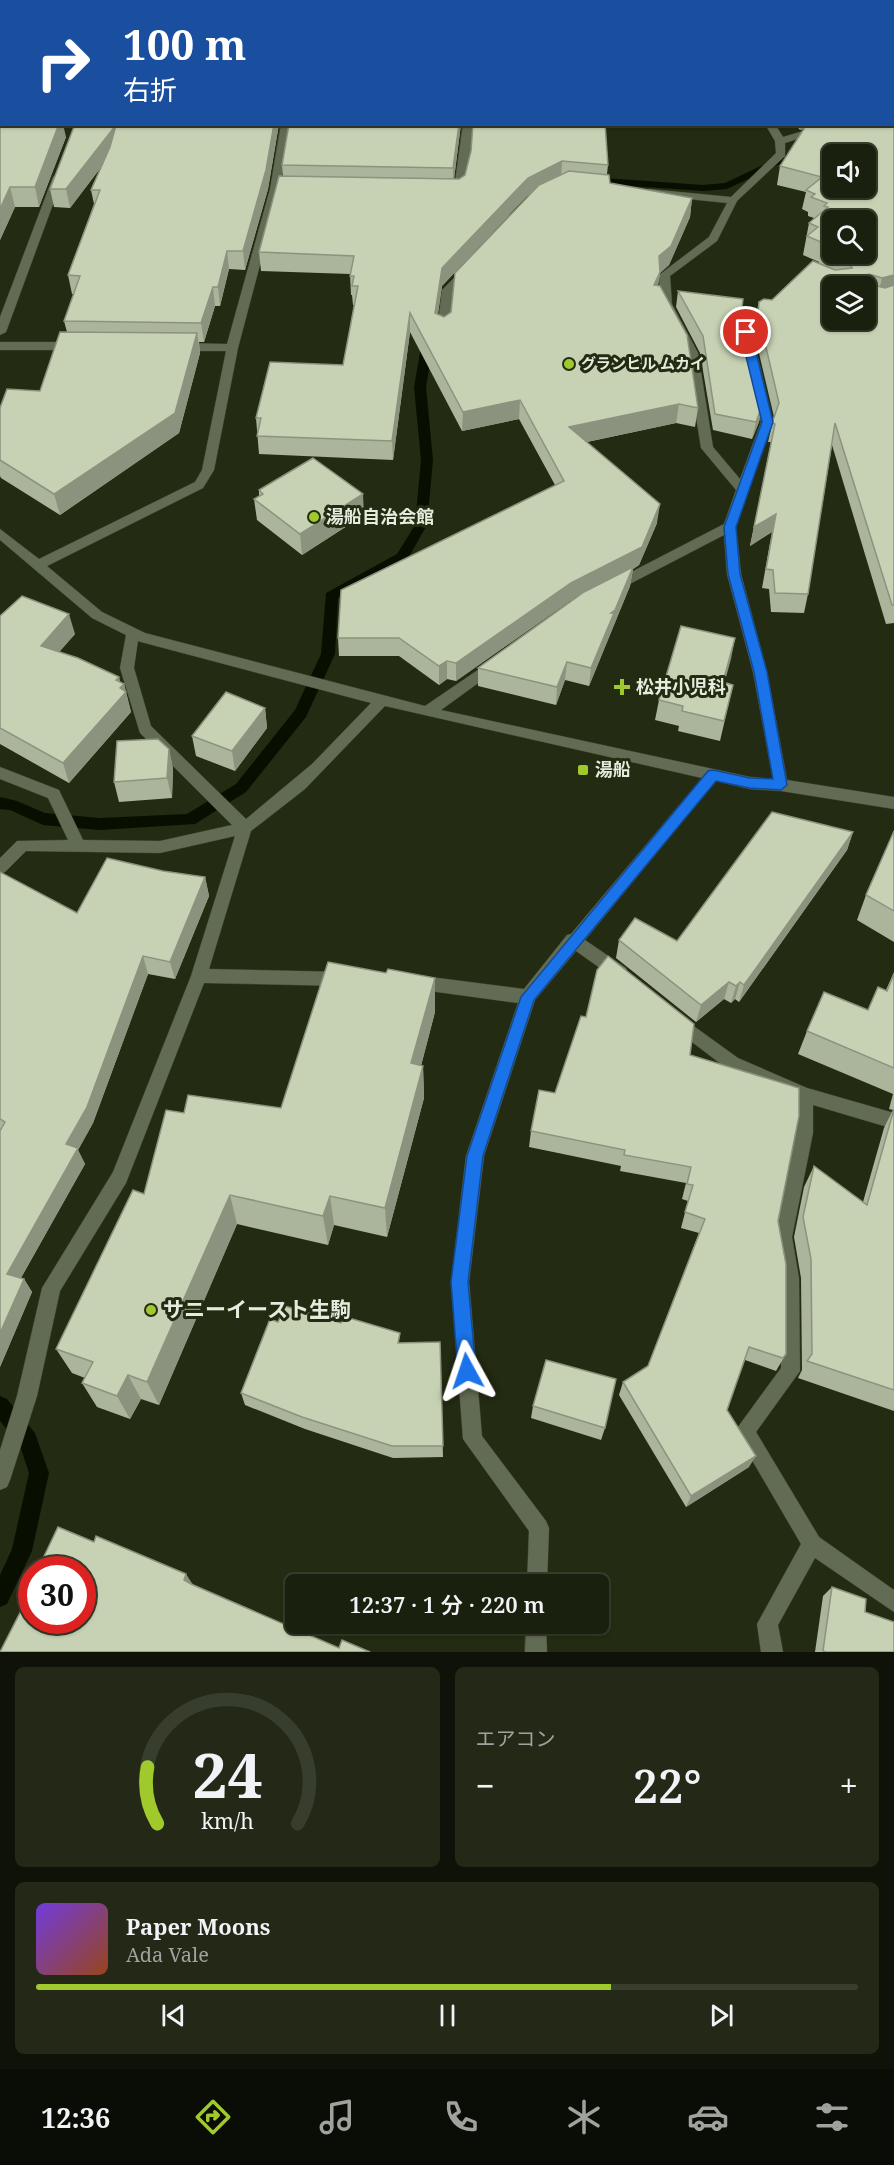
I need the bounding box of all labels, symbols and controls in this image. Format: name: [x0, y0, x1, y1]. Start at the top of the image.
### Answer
text: 100 m: [123, 15, 247, 72]
icon: right: [24, 24, 102, 102]
text: 右折: [123, 71, 177, 108]
map controls: [822, 144, 876, 330]
button: sound: [822, 144, 876, 198]
button: search: [822, 210, 876, 264]
button: layers: [822, 276, 876, 330]
pin: [720, 306, 771, 357]
icon: arrive: [729, 315, 762, 348]
place label: グランヒル ムカイ: [581, 353, 705, 373]
marker: グランヒル ムカイ: [562, 357, 576, 371]
place label: 湯船自治会館: [326, 504, 434, 528]
marker: 湯船自治会館: [307, 510, 321, 524]
place label: 松井小児科: [636, 674, 726, 698]
marker: 松井小児科: [613, 678, 631, 696]
place label: 湯船: [595, 757, 631, 781]
marker: 湯船: [576, 763, 590, 777]
place label: サニーイースト生駒: [163, 1295, 351, 1323]
marker: サニーイースト生駒: [144, 1303, 158, 1317]
position arrow: [435, 1339, 499, 1403]
speed limit sign: 30: [18, 1556, 96, 1634]
text: 12:37 · 1 分 · 220 m: [349, 1589, 545, 1619]
text: エアコン: [476, 1725, 556, 1752]
text: 24: [192, 1731, 263, 1816]
text: 22°: [633, 1755, 701, 1816]
text: −: [476, 1763, 495, 1808]
text: +: [840, 1763, 858, 1808]
text: km/h: [201, 1806, 254, 1835]
text: Paper Moons: [126, 1911, 270, 1941]
text: Ada Vale: [126, 1941, 209, 1968]
icon: previous: [157, 1999, 190, 2032]
icon: pause: [431, 1999, 464, 2032]
icon: next: [705, 1999, 738, 2032]
icon: directions: [192, 2096, 234, 2138]
icon: music: [316, 2096, 358, 2138]
icon: phone: [440, 2096, 482, 2138]
icon: climate: [563, 2096, 605, 2138]
icon: car: [687, 2096, 729, 2138]
icon: filters: [811, 2096, 853, 2138]
text: 12:36: [41, 2099, 110, 2136]

